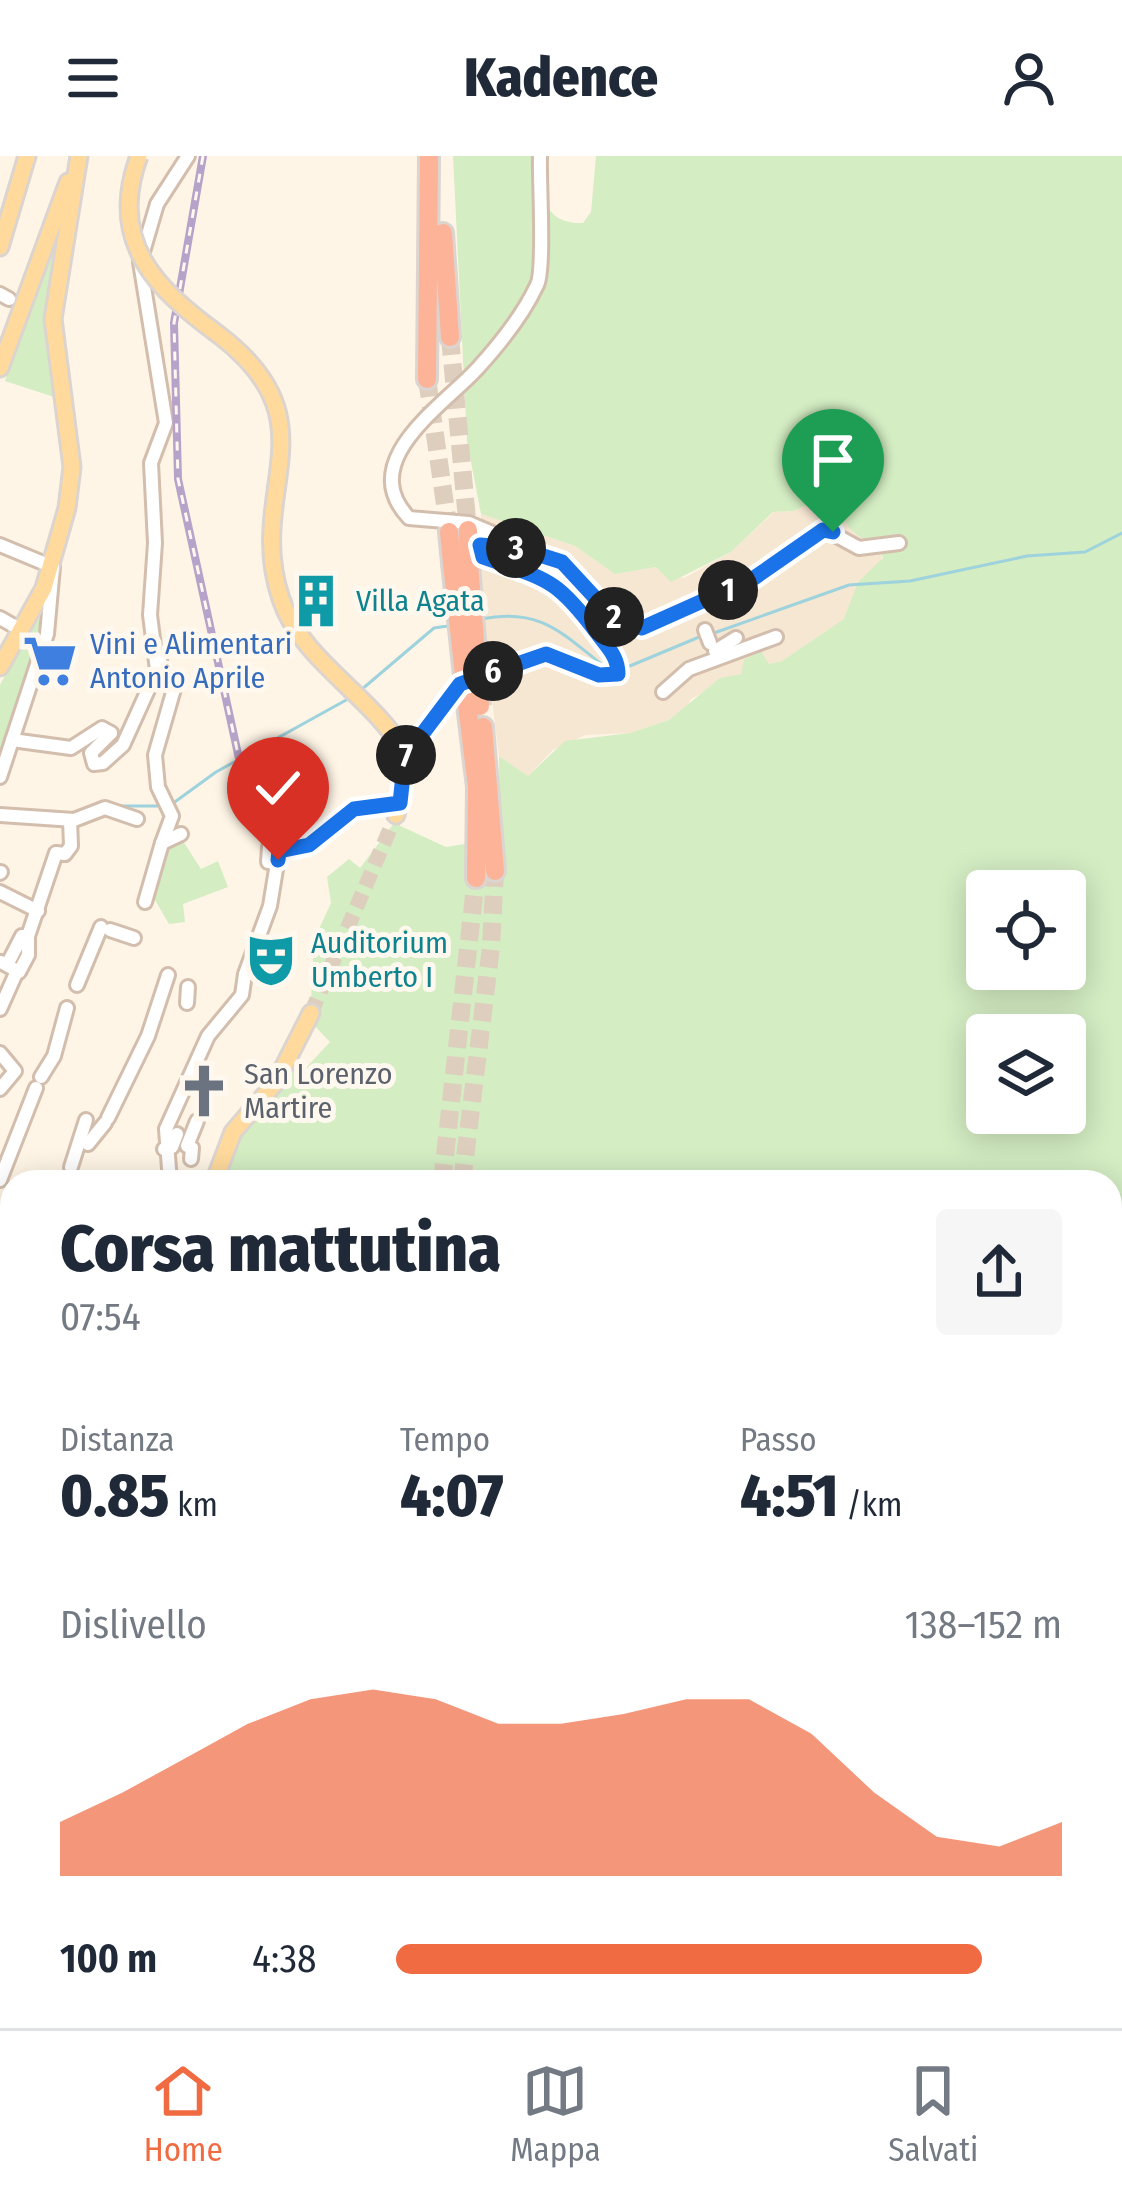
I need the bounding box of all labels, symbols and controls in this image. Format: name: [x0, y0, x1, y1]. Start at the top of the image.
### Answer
icon: menu: [60, 45, 126, 111]
icon: person: [996, 45, 1062, 111]
text: Kadence: [464, 46, 658, 110]
pin: [782, 409, 884, 532]
icon: arrive: [800, 427, 866, 493]
pin: 3: [486, 518, 546, 578]
text: 3: [508, 528, 524, 568]
pin: 1: [698, 560, 758, 620]
text: 1: [721, 570, 735, 610]
building icon: Villa Agata: [287, 572, 345, 630]
place label: Villa Agata: [356, 583, 485, 619]
pin: 2: [584, 587, 644, 647]
text: 2: [606, 597, 622, 637]
place label: Vini e Alimentari Antonio Aprile: [90, 626, 292, 696]
supermarket icon: Vini e Alimentari Antonio Aprile: [21, 632, 79, 690]
pin: 6: [463, 641, 523, 701]
text: 6: [484, 651, 502, 691]
pin: 7: [376, 725, 436, 785]
text: 7: [399, 735, 413, 775]
pin: [227, 737, 329, 860]
icon: check: [245, 755, 311, 821]
map controls: [966, 870, 1086, 1134]
button: locate: [966, 870, 1086, 990]
place label: Auditorium Umberto I: [311, 925, 448, 995]
theatre icon: Auditorium Umberto I: [242, 931, 300, 989]
button: layers: [966, 1014, 1086, 1134]
place label: San Lorenzo Martire: [244, 1056, 393, 1126]
church icon: San Lorenzo Martire: [175, 1062, 233, 1120]
text: Corsa mattutina: [60, 1209, 501, 1288]
button: share: [936, 1209, 1062, 1335]
text: 07:54: [60, 1294, 141, 1340]
text: Distanza: [60, 1420, 175, 1460]
text: Tempo: [400, 1420, 490, 1460]
text: Passo: [740, 1420, 817, 1460]
text: 0.85: [60, 1460, 169, 1532]
text: 4:07: [400, 1460, 504, 1532]
text: 4:51: [740, 1460, 839, 1532]
text: km: [169, 1485, 218, 1525]
text: /km: [839, 1485, 903, 1525]
text: Dislivello: [60, 1602, 207, 1648]
text: 138–152 m: [905, 1602, 1062, 1648]
text: 100 m: [60, 1936, 157, 1982]
text: 4:38: [252, 1936, 317, 1982]
tab: Home: [144, 2058, 223, 2170]
tab: Mappa: [510, 2058, 601, 2170]
tab: Salvati: [888, 2058, 978, 2170]

